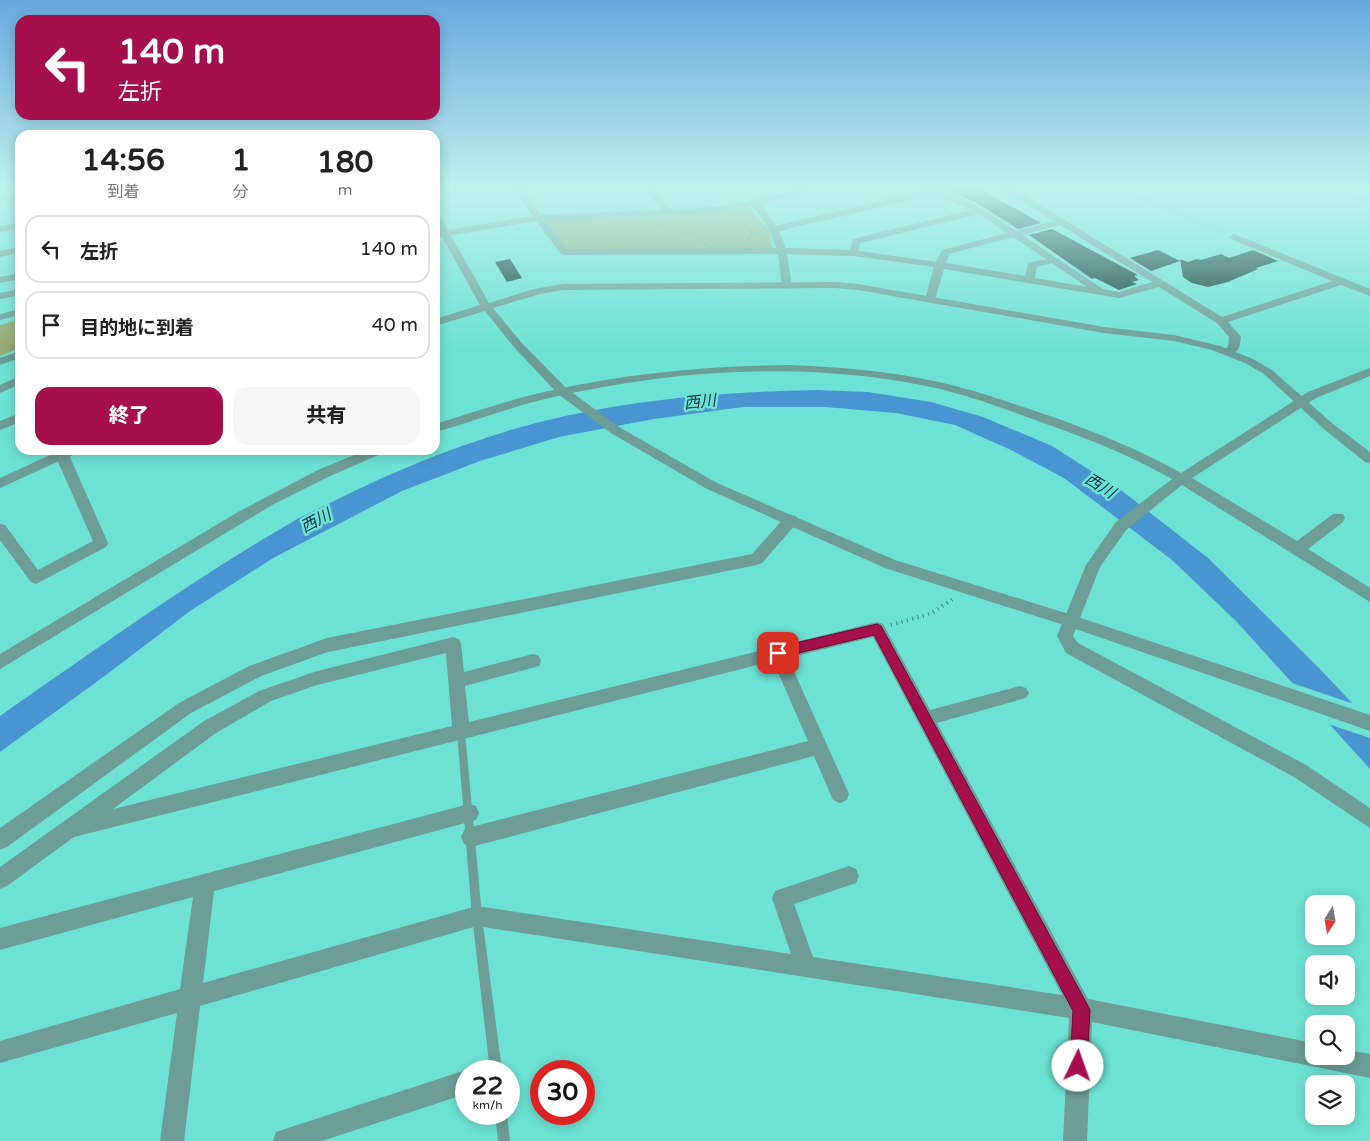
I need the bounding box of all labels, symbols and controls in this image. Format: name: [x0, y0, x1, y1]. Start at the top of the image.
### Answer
text: 140 m: [118, 31, 225, 73]
icon: left: [35, 35, 100, 100]
text: 左折: [118, 79, 162, 105]
text: 14:56: [82, 142, 165, 179]
text: 1: [231, 142, 250, 179]
text: 180: [317, 144, 373, 181]
text: m: [338, 180, 352, 200]
text: 到着: [107, 182, 139, 202]
text: 分: [233, 182, 249, 202]
icon: left: [37, 235, 65, 263]
text: 140 m: [360, 238, 418, 260]
text: 左折: [80, 241, 118, 263]
icon: arrive: [37, 311, 65, 339]
text: 40 m: [372, 314, 418, 336]
text: 目的地に到着: [80, 317, 194, 339]
button: 終了: [35, 387, 223, 445]
button: 共有: [233, 387, 420, 445]
water label: 西川: [683, 390, 719, 414]
water label: 西川: [1081, 469, 1121, 504]
water label: 西川: [297, 504, 337, 537]
pin: [757, 632, 799, 674]
icon: arrive: [764, 639, 792, 667]
north arrow: [1305, 895, 1355, 945]
map controls: [1305, 895, 1355, 1125]
button: sound: [1305, 955, 1355, 1005]
button: search: [1305, 1015, 1355, 1065]
position arrow: [1051, 1039, 1103, 1091]
speed limit sign: 30: [530, 1060, 595, 1125]
text: 22: [472, 1071, 503, 1101]
button: layers: [1305, 1075, 1355, 1125]
text: km/h: [472, 1098, 503, 1112]

